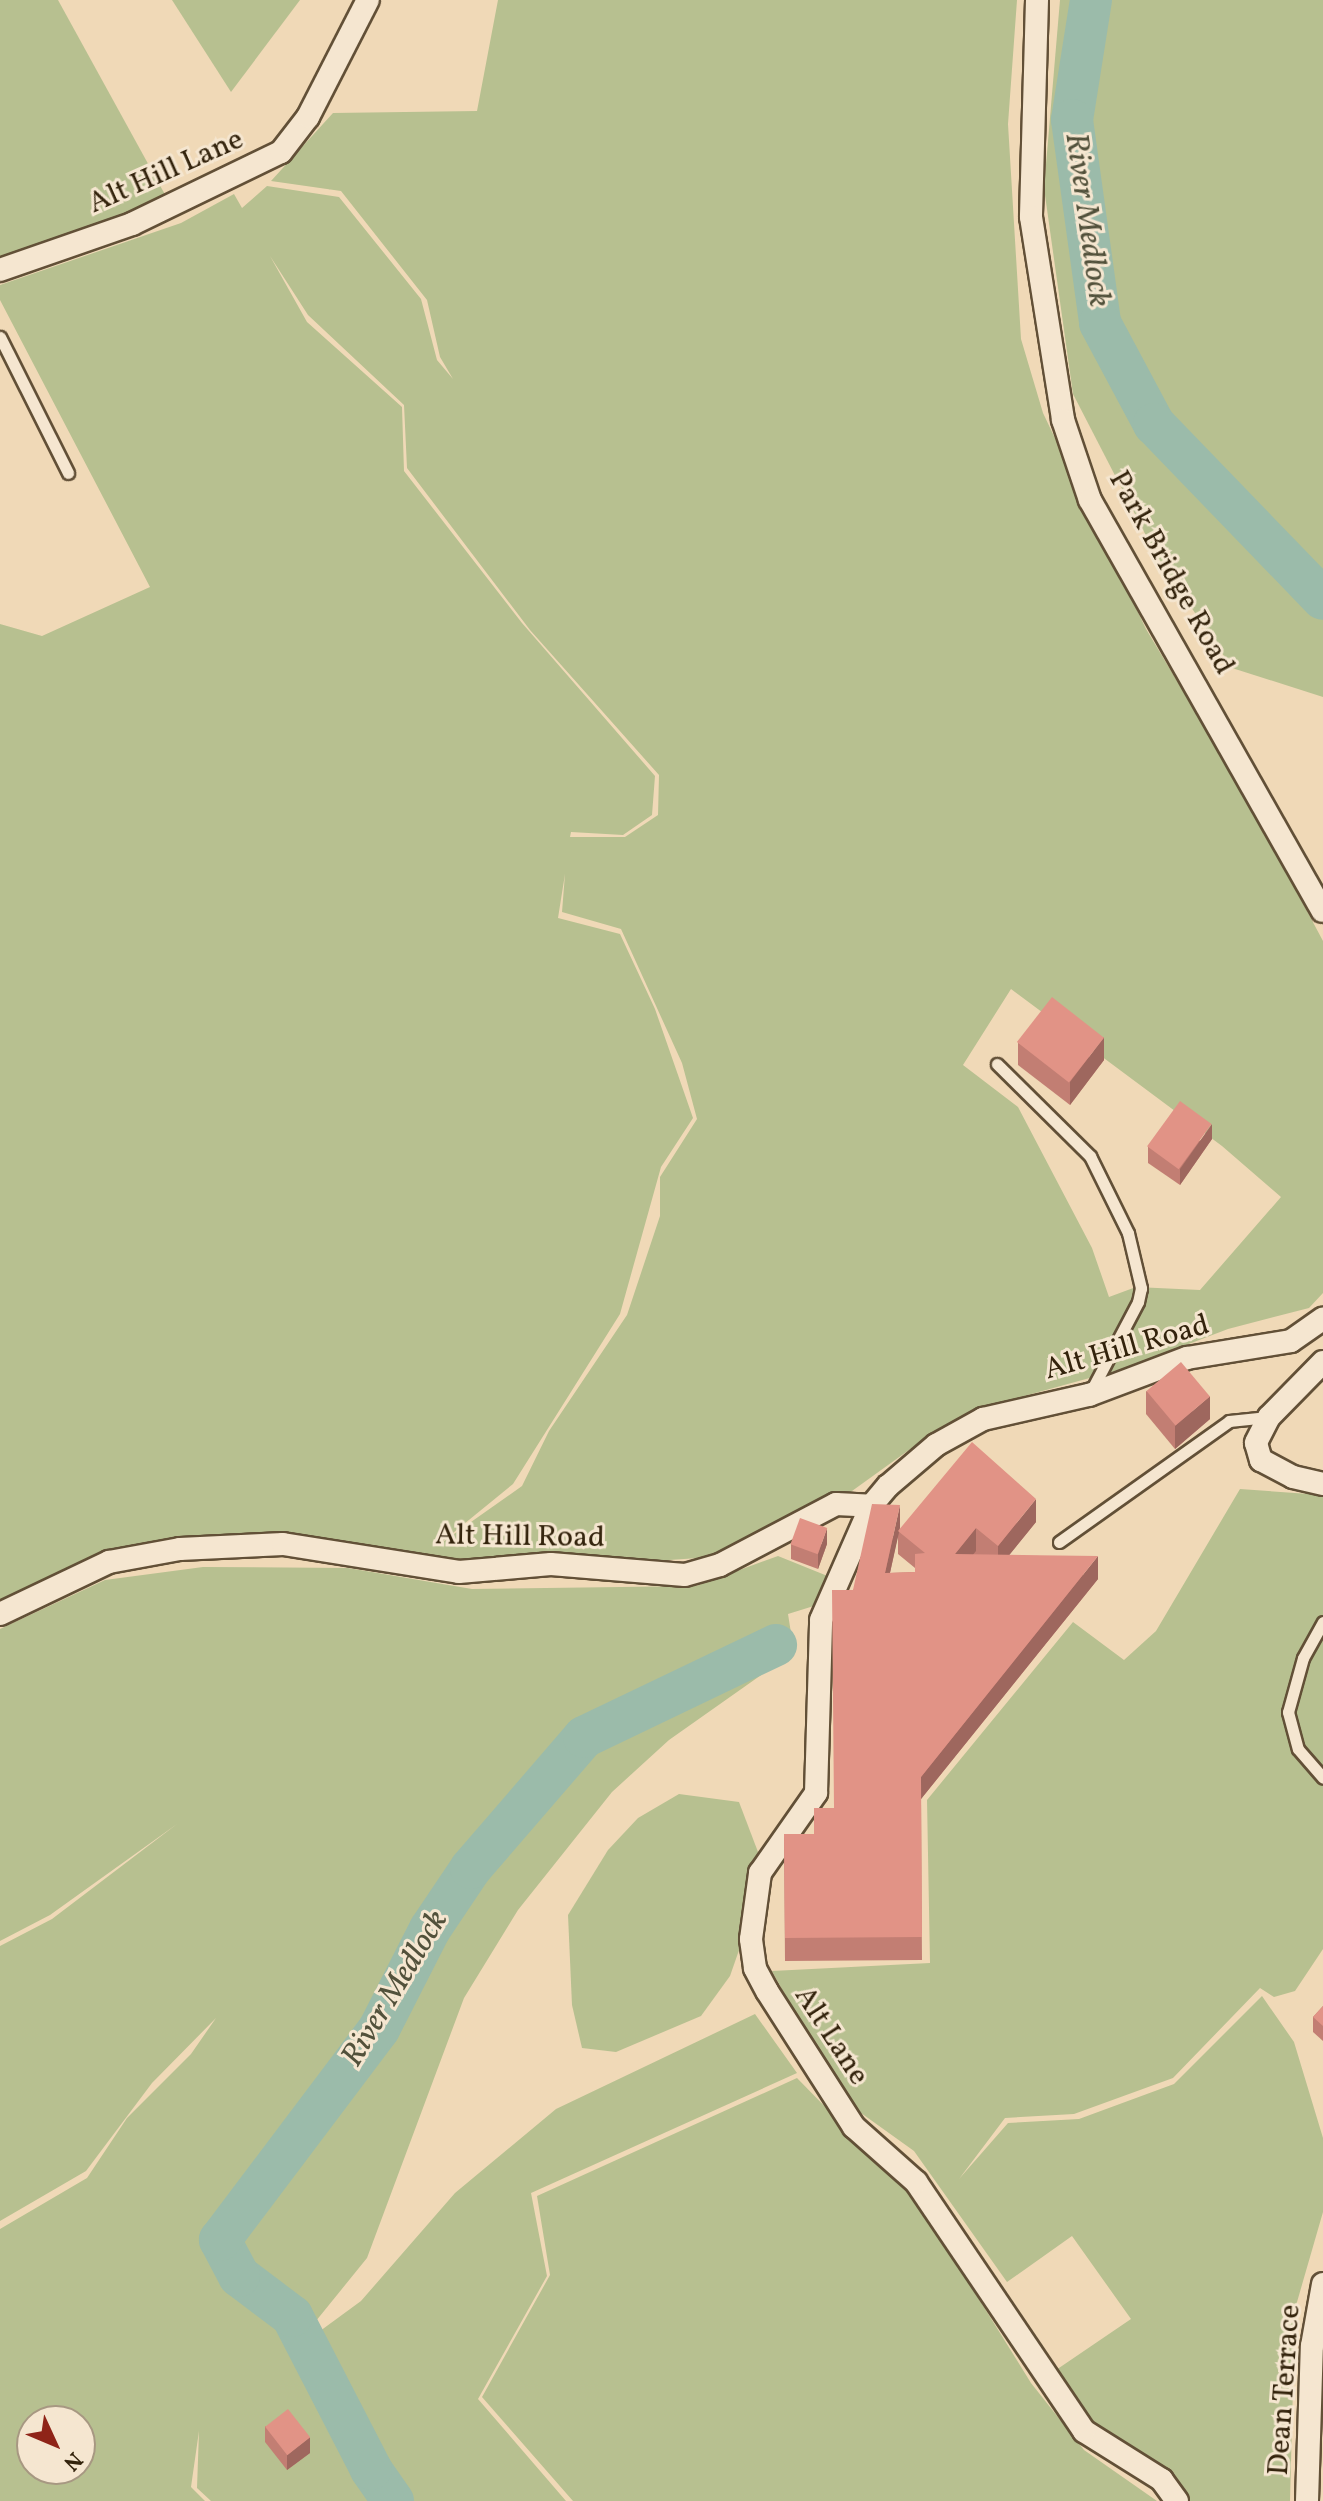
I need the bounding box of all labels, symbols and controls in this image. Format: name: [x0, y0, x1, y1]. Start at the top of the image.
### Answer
street label: Alt Hill Lane: [83, 122, 249, 222]
water label: River Medlock: [1055, 130, 1117, 310]
street label: Park Bridge Road: [1100, 465, 1242, 681]
street label: Alt Hill Road: [1040, 1307, 1214, 1389]
street label: Alt Hill Road: [435, 1518, 605, 1556]
water label: River Medlock: [334, 1904, 458, 2074]
street label: Alt Lane: [786, 1980, 876, 2092]
street label: Dean Terrace: [1261, 2303, 1309, 2477]
north arrow: [16, 2405, 96, 2485]
text: N: [55, 2444, 89, 2477]

